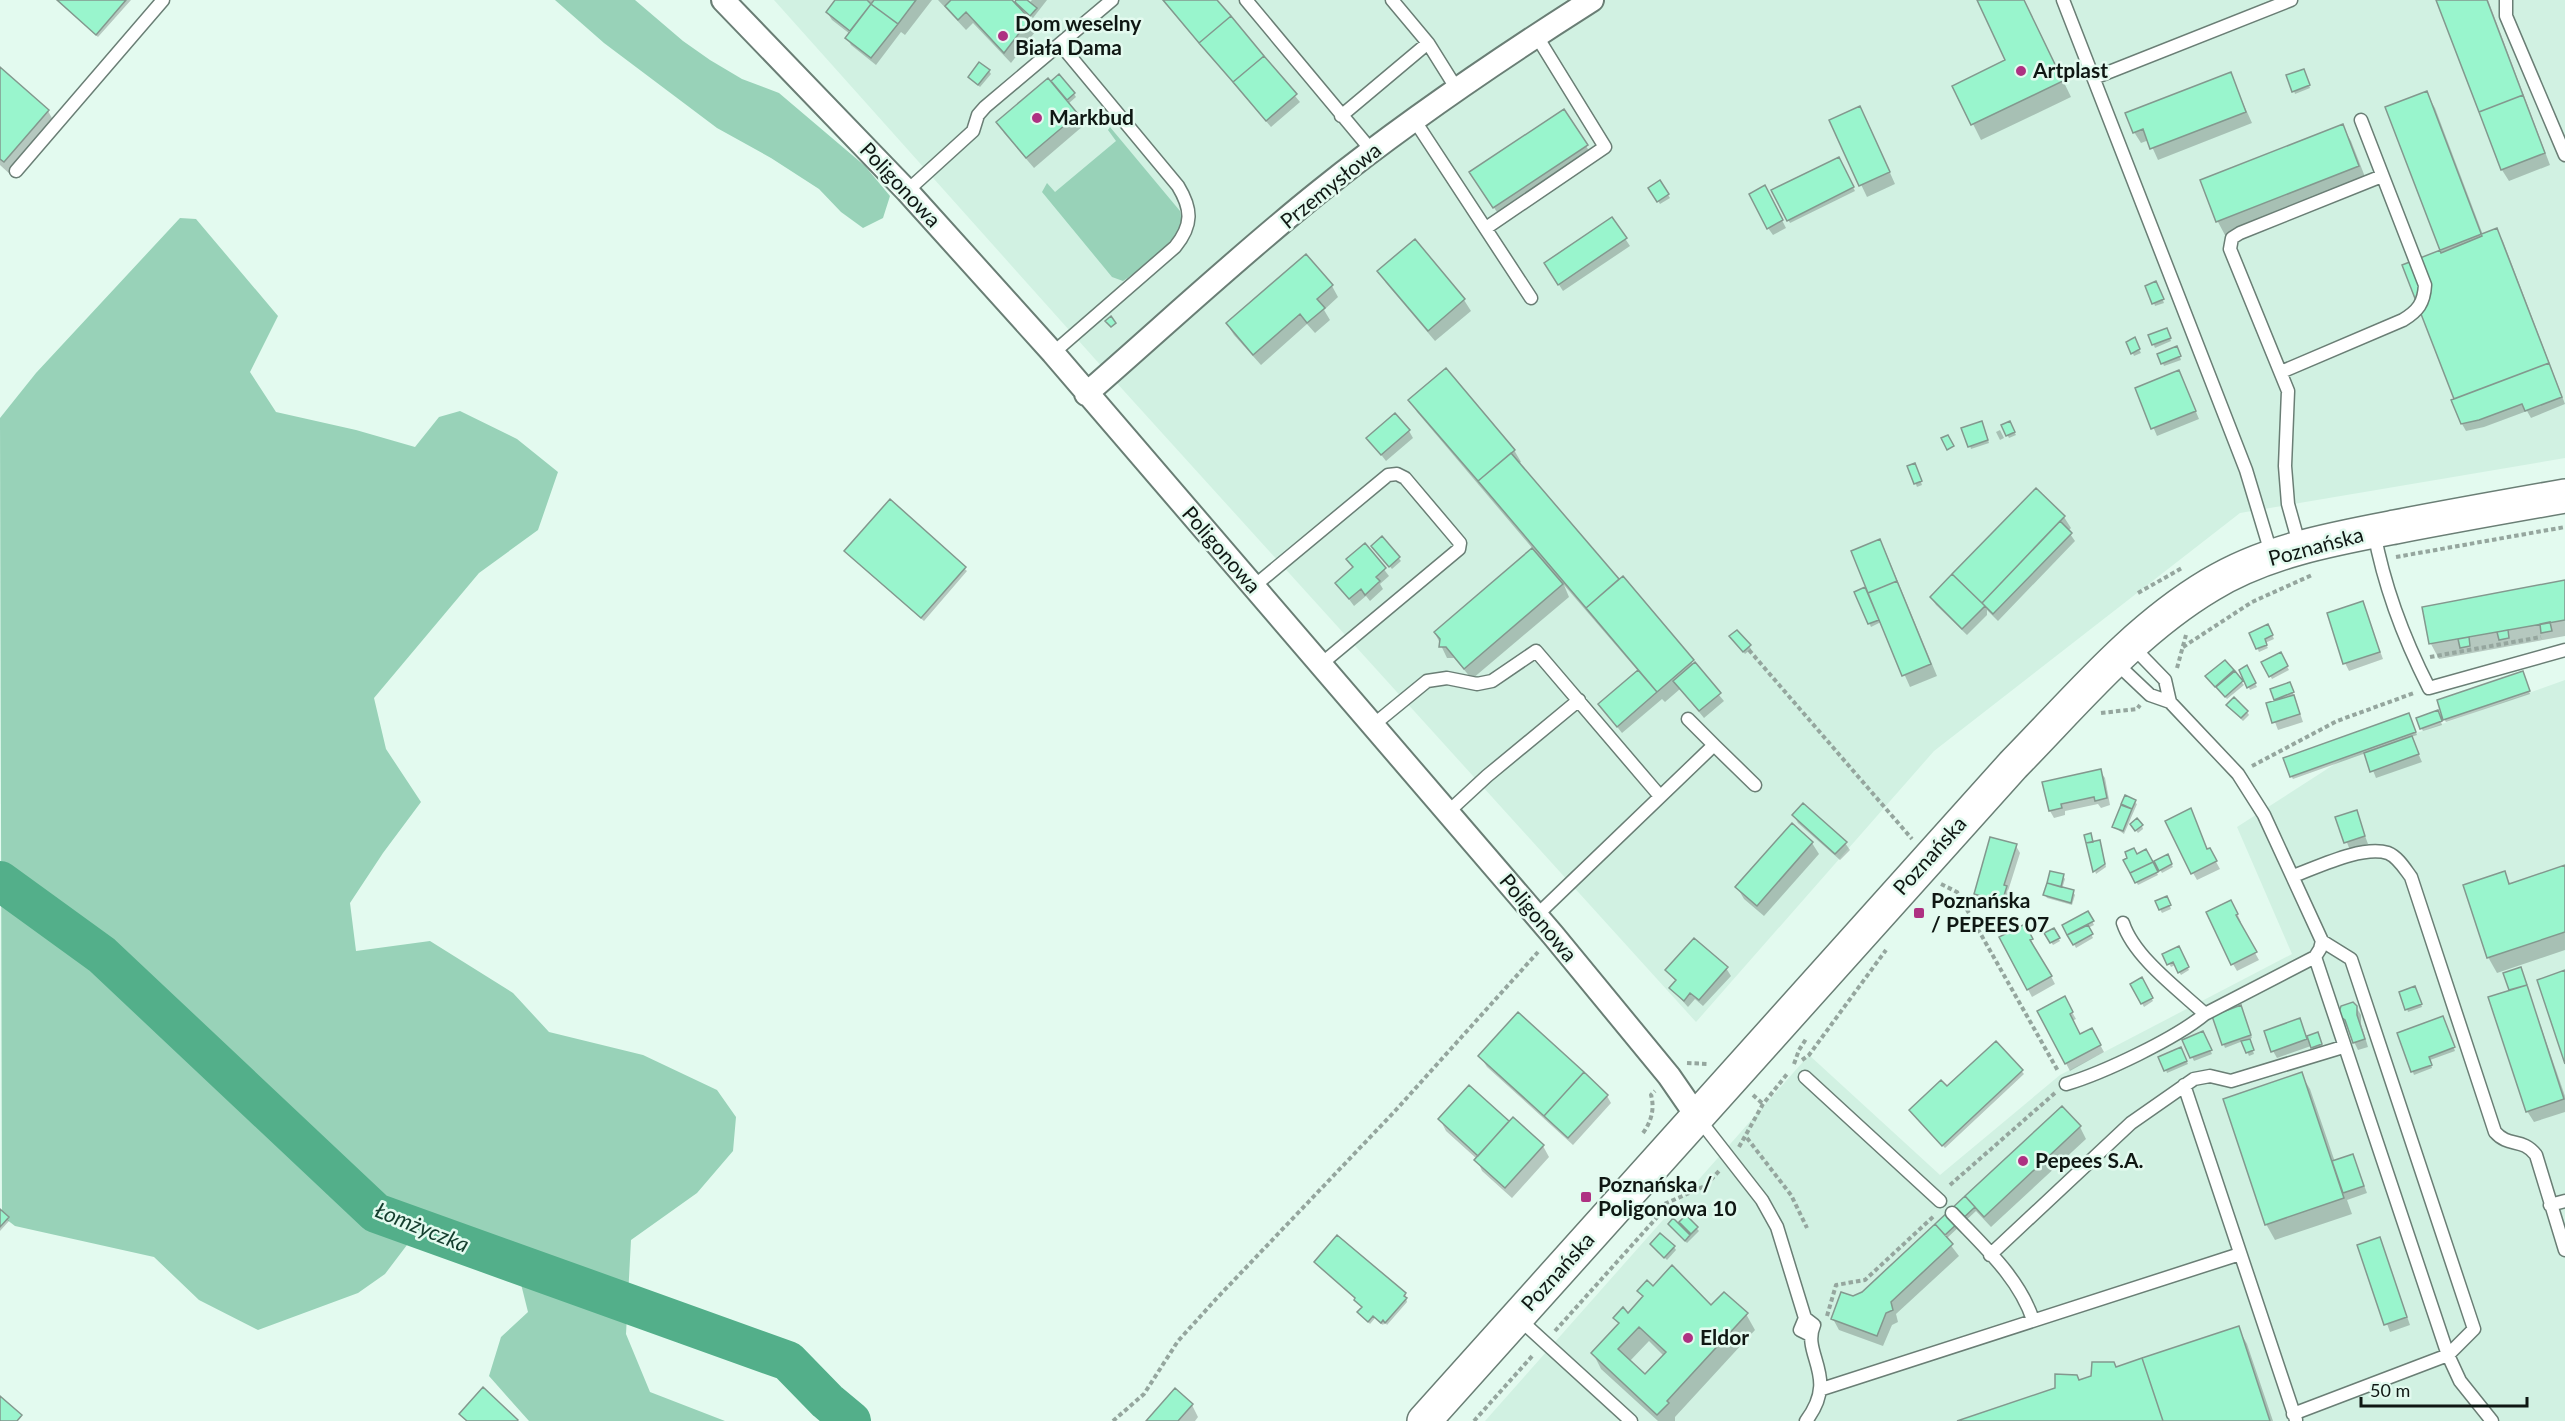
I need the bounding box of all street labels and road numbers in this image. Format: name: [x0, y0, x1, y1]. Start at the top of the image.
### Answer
street label: Poligonowa: [856, 136, 947, 232]
street label: Przemysłowa: [1275, 137, 1385, 233]
street label: Poligonowa: [1178, 500, 1267, 598]
street label: Poznańska: [2265, 521, 2366, 570]
street label: Poznańska: [1887, 810, 1971, 900]
street label: Poligonowa: [1495, 868, 1583, 966]
street label: Poznańska: [1515, 1226, 1599, 1316]

